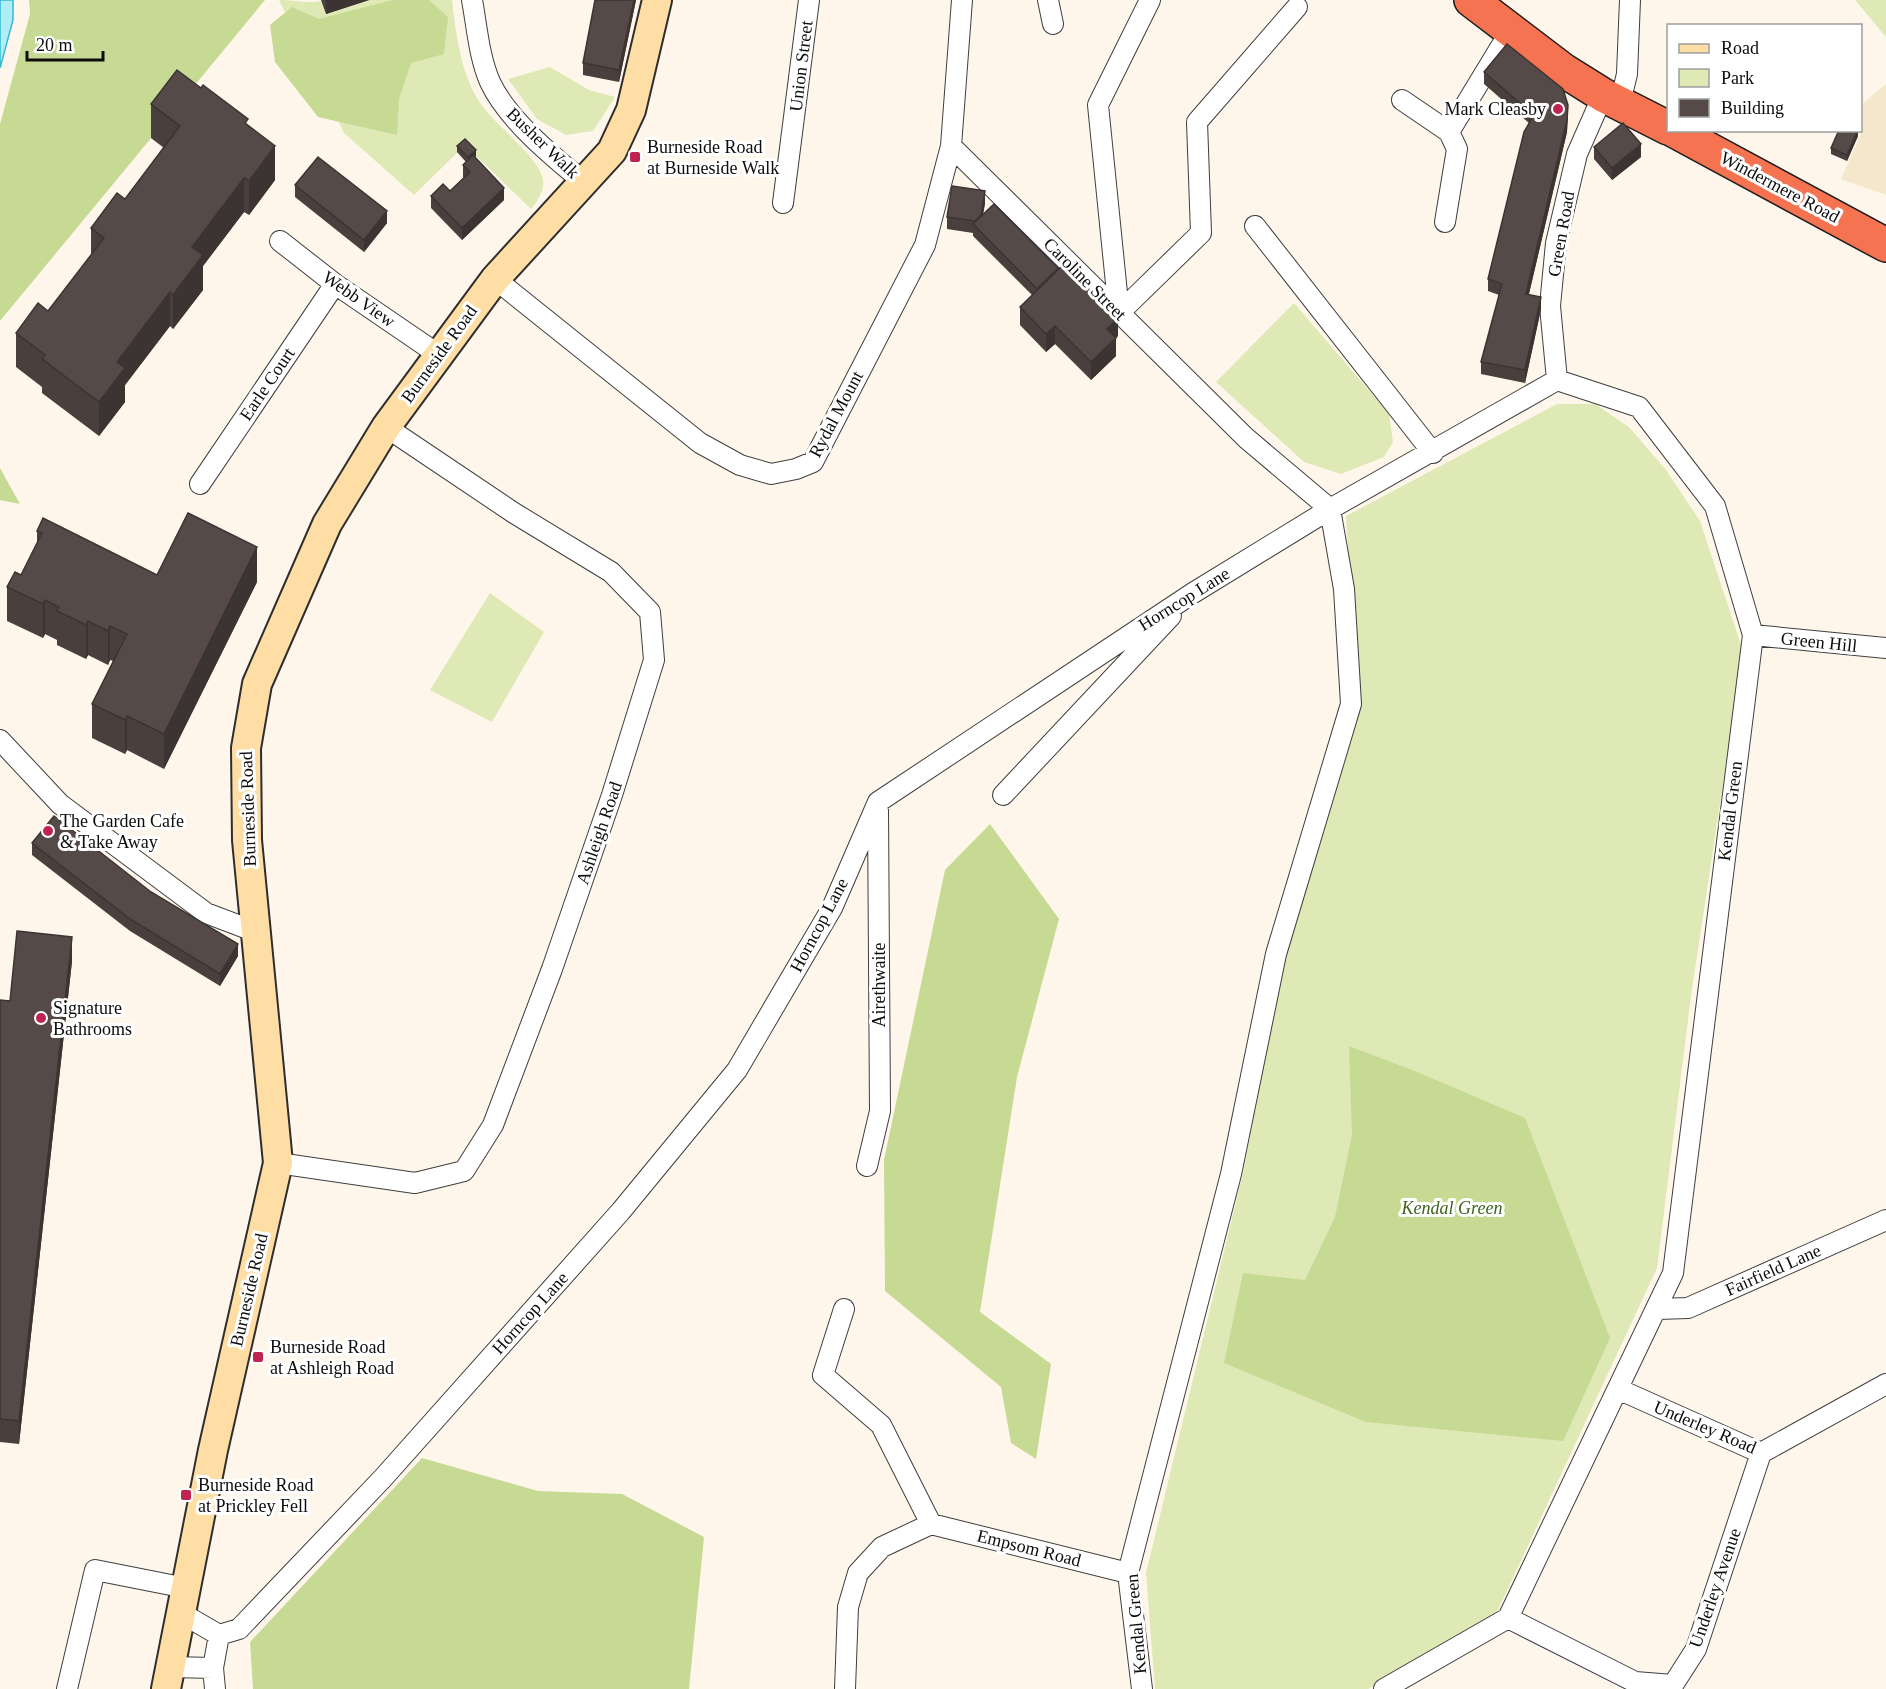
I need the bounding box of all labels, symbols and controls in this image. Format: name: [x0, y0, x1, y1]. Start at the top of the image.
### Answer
street label: Union Street: [785, 19, 817, 113]
scale bar: [27, 24, 104, 62]
legend: [1667, 24, 1862, 132]
text: 20 m: [36, 35, 73, 55]
text: Road: [1721, 38, 1759, 58]
text: Park: [1721, 68, 1754, 88]
text: Building: [1721, 98, 1784, 118]
place label: Mark Cleasby: [1445, 99, 1546, 119]
marker: Mark Cleasby: [1551, 102, 1565, 116]
street label: Busher Walk: [503, 104, 583, 182]
place label: Burneside Road at Burneside Walk: [647, 137, 779, 178]
street label: Windermere Road: [1717, 147, 1843, 227]
marker: Burneside Road at Burneside Walk: [628, 150, 642, 164]
street label: Green Road: [1544, 190, 1578, 278]
street label: Caroline Street: [1040, 234, 1130, 324]
street label: Webb View: [319, 267, 399, 331]
street label: Burneside Road: [397, 301, 481, 407]
street label: Earle Court: [235, 344, 299, 424]
street label: Rydal Mount: [805, 367, 867, 461]
street label: Horncop Lane: [1135, 563, 1233, 635]
street label: Green Hill: [1780, 628, 1858, 656]
street label: Burneside Road: [236, 751, 260, 867]
street label: Kendal Green: [1714, 760, 1746, 862]
street label: Ashleigh Road: [572, 779, 626, 887]
place label: The Garden Cafe & Take Away: [60, 811, 184, 852]
marker: The Garden Cafe & Take Away: [41, 824, 55, 838]
street label: Horncop Lane: [786, 875, 852, 975]
street label: Airethwaite: [869, 943, 889, 1027]
place label: Signature Bathrooms: [53, 998, 132, 1039]
marker: Signature Bathrooms: [34, 1011, 48, 1025]
park label: Kendal Green: [1401, 1198, 1502, 1218]
street label: Burneside Road: [226, 1231, 272, 1349]
street label: Fairfield Lane: [1722, 1240, 1824, 1300]
street label: Horncop Lane: [488, 1268, 572, 1358]
place label: Burneside Road at Ashleigh Road: [270, 1337, 394, 1378]
marker: Burneside Road at Ashleigh Road: [251, 1350, 265, 1364]
street label: Underley Road: [1651, 1396, 1759, 1458]
place label: Burneside Road at Prickley Fell: [198, 1475, 313, 1516]
marker: Burneside Road at Prickley Fell: [179, 1488, 193, 1502]
street label: Empsom Road: [975, 1525, 1083, 1571]
street label: Underley Avenue: [1685, 1526, 1745, 1650]
street label: Kendal Green: [1122, 1573, 1150, 1675]

